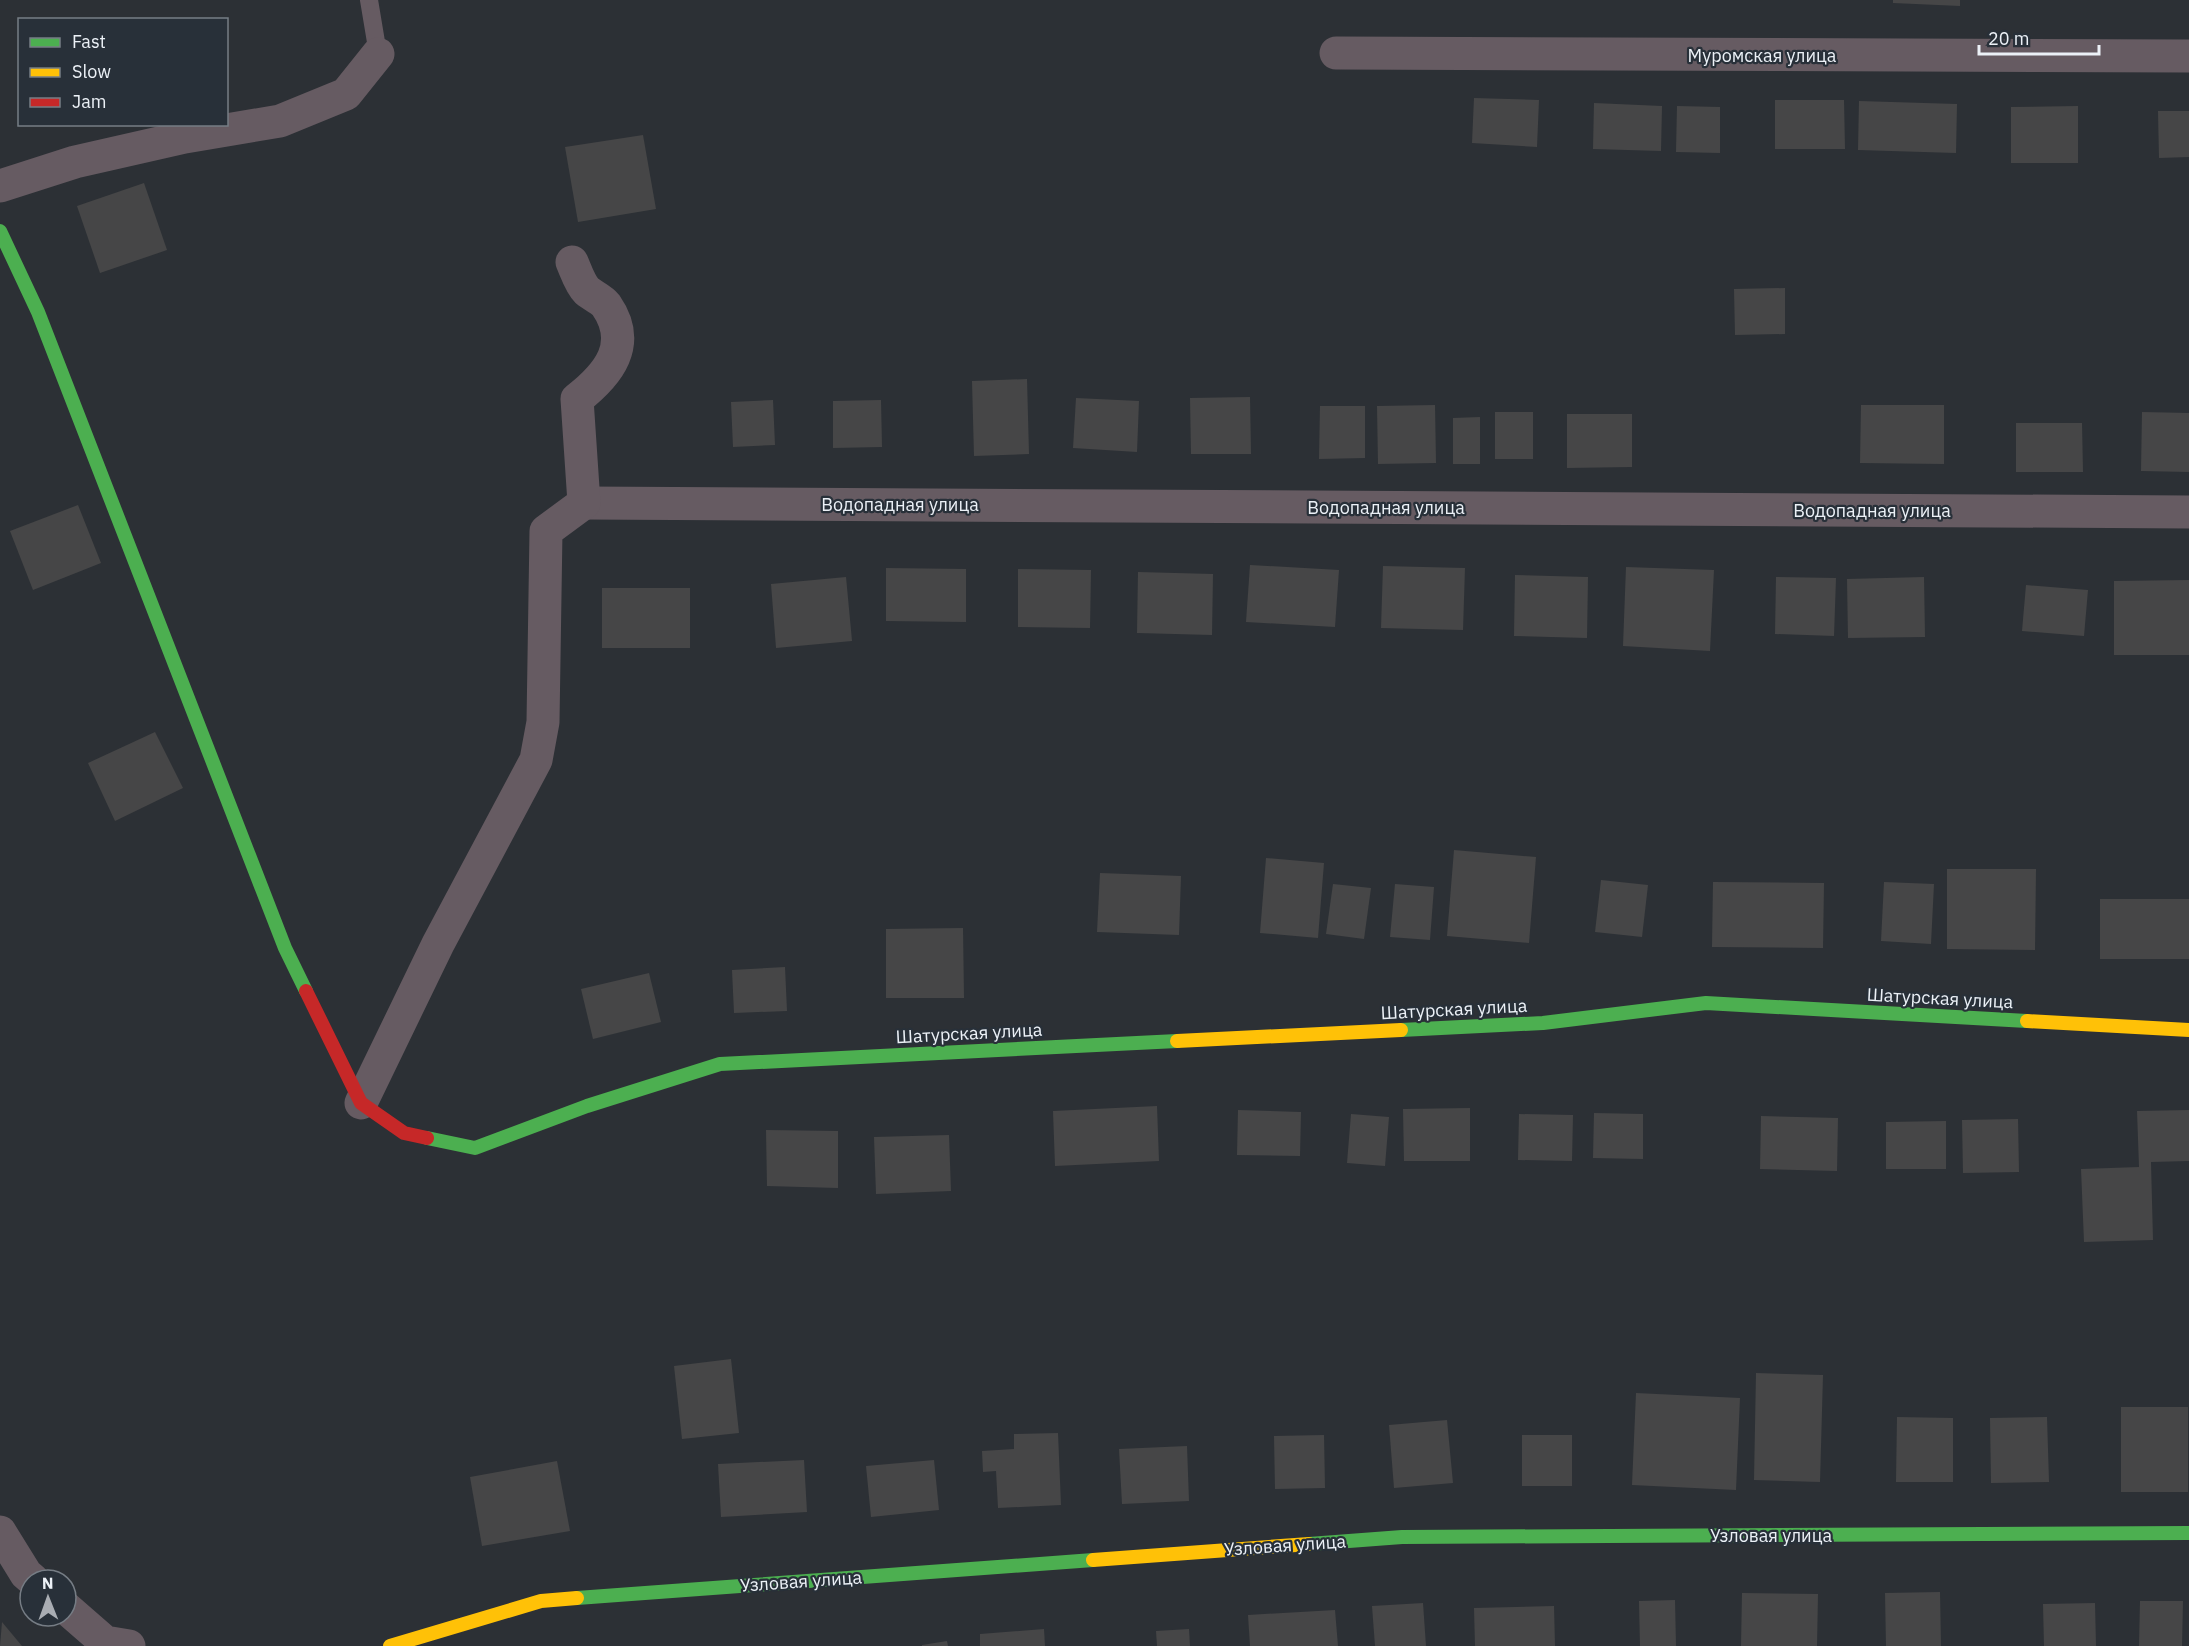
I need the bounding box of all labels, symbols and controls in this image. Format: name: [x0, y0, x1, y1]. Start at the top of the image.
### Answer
legend: [18, 18, 228, 126]
scale bar: [1979, 18, 2099, 56]
text: 20 m: [1988, 27, 2030, 50]
text: Fast: [72, 30, 106, 53]
street label: Муромская улица: [1688, 44, 1837, 67]
text: Slow: [72, 60, 111, 83]
text: Jam: [72, 90, 107, 113]
street label: Водопадная улица: [821, 493, 979, 516]
street label: Водопадная улица: [1307, 496, 1465, 519]
street label: Водопадная улица: [1793, 499, 1951, 522]
street label: Шатурская улица: [1866, 983, 2014, 1013]
street label: Шатурская улица: [1380, 994, 1528, 1024]
street label: Шатурская улица: [895, 1018, 1043, 1048]
street label: Узловая улица: [1710, 1524, 1832, 1547]
street label: Узловая улица: [1223, 1529, 1347, 1561]
street label: Узловая улица: [739, 1565, 863, 1597]
north arrow: [18, 1568, 78, 1628]
text: N: [42, 1573, 54, 1593]

